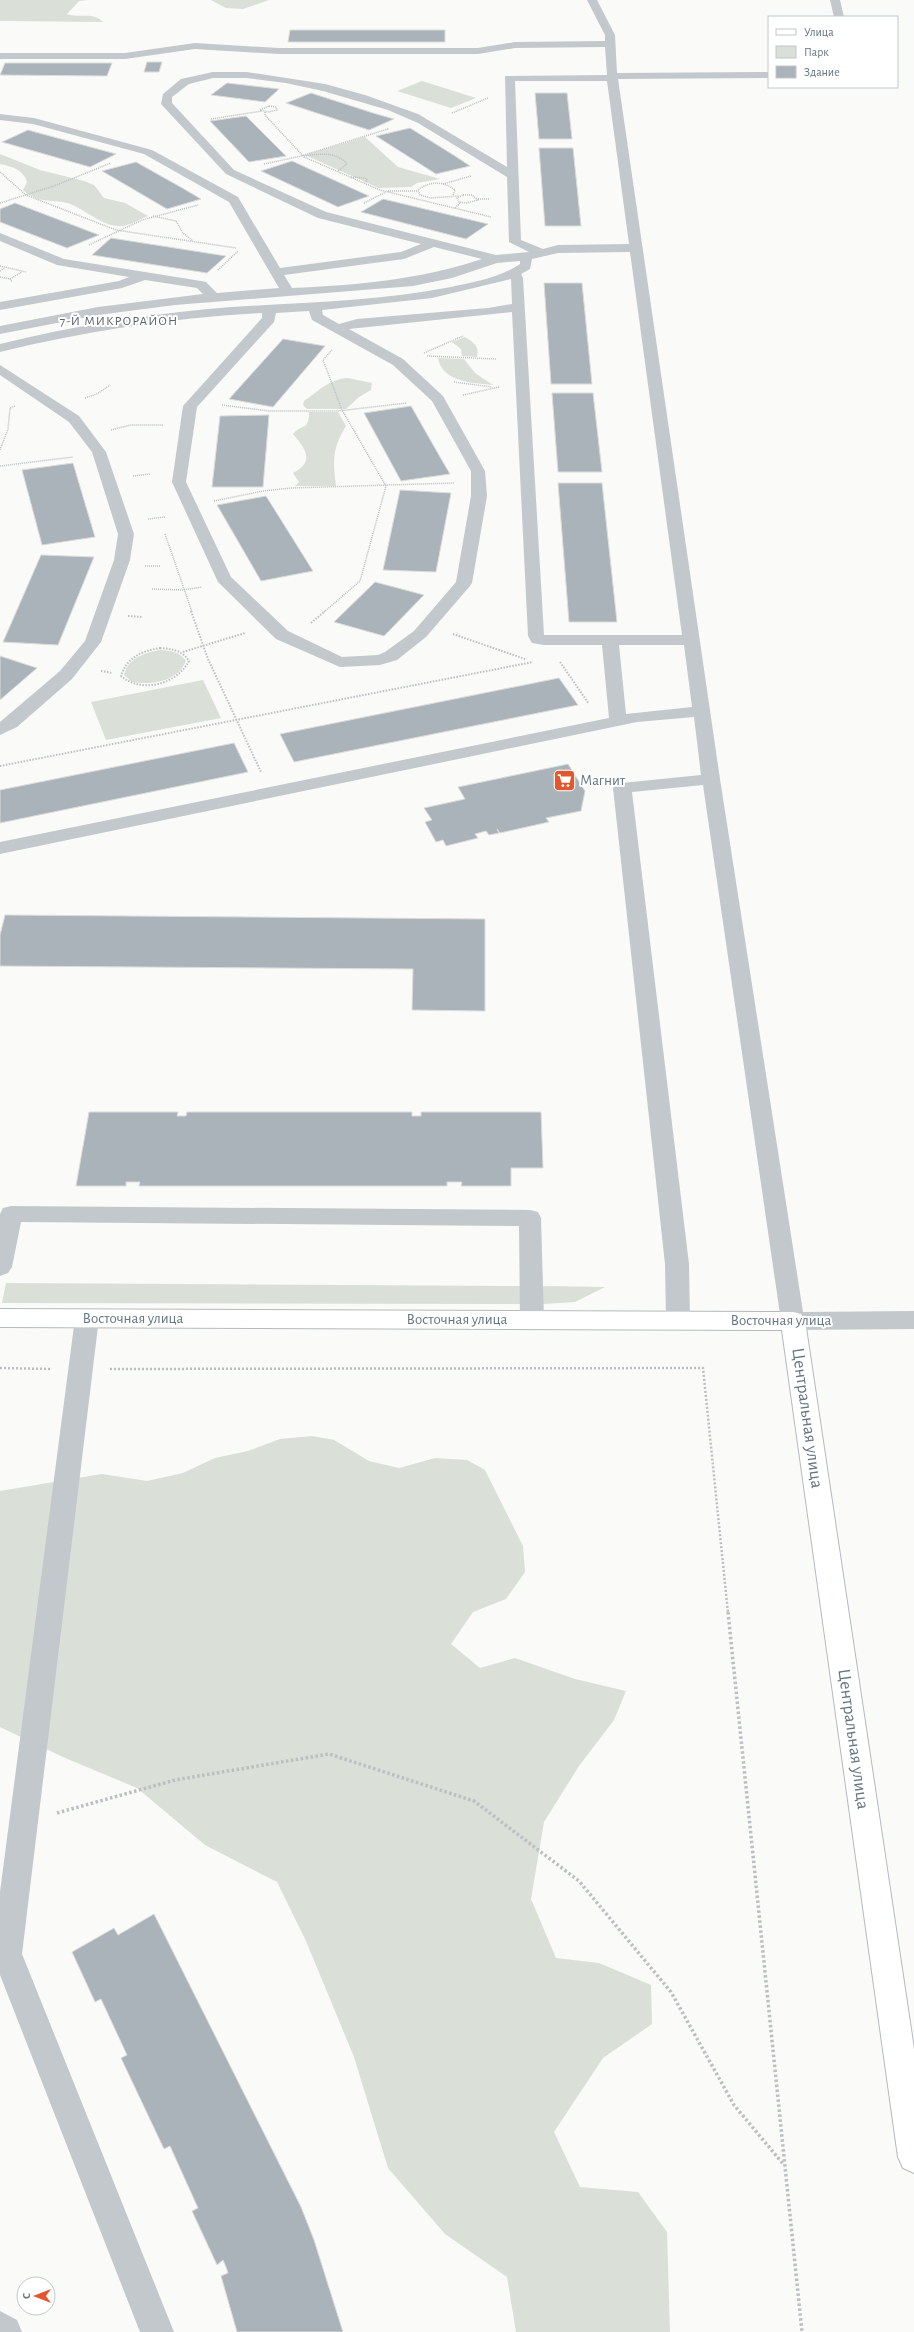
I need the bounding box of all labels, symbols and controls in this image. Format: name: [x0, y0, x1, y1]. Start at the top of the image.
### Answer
legend: [768, 16, 898, 88]
text: Улица: [804, 26, 834, 38]
text: Парк: [804, 46, 829, 58]
text: Здание: [804, 66, 840, 78]
district label: 7-Й МИКРОРАЙОН: [60, 314, 178, 328]
supermarket icon: Магнит: [551, 767, 577, 793]
place label: Магнит: [580, 773, 626, 788]
street label: Восточная улица: [83, 1311, 184, 1326]
street label: Восточная улица: [407, 1312, 508, 1327]
street label: Восточная улица: [731, 1313, 832, 1328]
street label: Центральная улица: [788, 1347, 826, 1489]
street label: Центральная улица: [834, 1668, 872, 1810]
north arrow: [16, 2276, 56, 2316]
text: С: [21, 2293, 32, 2299]

